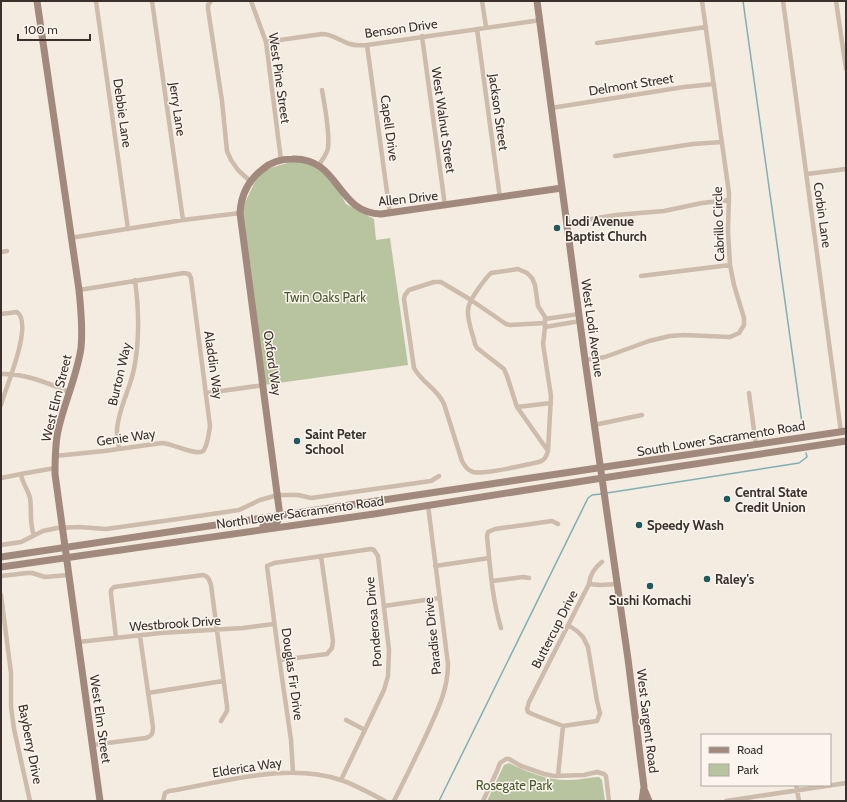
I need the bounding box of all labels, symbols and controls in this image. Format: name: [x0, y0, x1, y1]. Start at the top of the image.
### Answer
street label: Benson Drive: [363, 15, 439, 41]
scale bar: [18, 16, 90, 42]
text: 100 m: [24, 22, 58, 37]
street label: West Pine Street: [266, 32, 294, 125]
street label: West Walnut Street: [429, 66, 459, 175]
street label: Delmont Street: [588, 69, 675, 99]
street label: Jackson Street: [486, 72, 512, 152]
street label: Debbie Lane: [110, 77, 136, 149]
street label: Jerry Lane: [166, 80, 190, 137]
street label: Capell Drive: [377, 94, 403, 162]
street label: Corbin Lane: [810, 181, 836, 249]
street label: Cabrillo Circle: [709, 186, 727, 262]
street label: Allen Drive: [377, 187, 439, 209]
place label: Lodi Avenue Baptist Church: [565, 213, 647, 244]
marker: Lodi Avenue Baptist Church: [552, 223, 562, 233]
street label: West Lodi Avenue: [578, 278, 608, 378]
park label: Twin Oaks Park: [284, 289, 366, 305]
street label: Oxford Way: [261, 329, 286, 397]
street label: Aladdin Way: [201, 330, 227, 401]
street label: Burton Way: [104, 340, 134, 407]
street label: West Elm Street: [37, 352, 75, 443]
street label: South Lower Sacramento Road: [636, 417, 806, 459]
street label: Genie Way: [96, 425, 157, 449]
place label: Saint Peter School: [305, 426, 367, 457]
marker: Saint Peter School: [292, 436, 302, 446]
place label: Central State Credit Union: [735, 484, 808, 515]
street label: North Lower Sacramento Road: [215, 492, 385, 532]
marker: Central State Credit Union: [722, 494, 732, 504]
place label: Speedy Wash: [647, 517, 724, 533]
marker: Speedy Wash: [634, 520, 644, 530]
place label: Raley's: [715, 571, 755, 587]
marker: Raley's: [702, 574, 712, 584]
street label: Ponderosa Drive: [361, 576, 385, 668]
marker: Sushi Komachi: [645, 581, 655, 591]
street label: Buttercup Drive: [527, 587, 581, 671]
place label: Sushi Komachi: [609, 592, 691, 608]
street label: Paradise Drive: [420, 596, 444, 676]
street label: Westbrook Drive: [129, 612, 222, 634]
street label: Douglas Fir Drive: [279, 627, 307, 722]
street label: West Sargent Road: [634, 668, 662, 774]
street label: West Elm Street: [87, 674, 115, 765]
street label: Bayberry Drive: [15, 703, 47, 786]
legend: [701, 734, 831, 786]
text: Road: [737, 742, 763, 757]
street label: Elderica Way: [211, 754, 283, 780]
text: Park: [737, 762, 759, 777]
park label: Rosegate Park: [476, 777, 553, 793]

